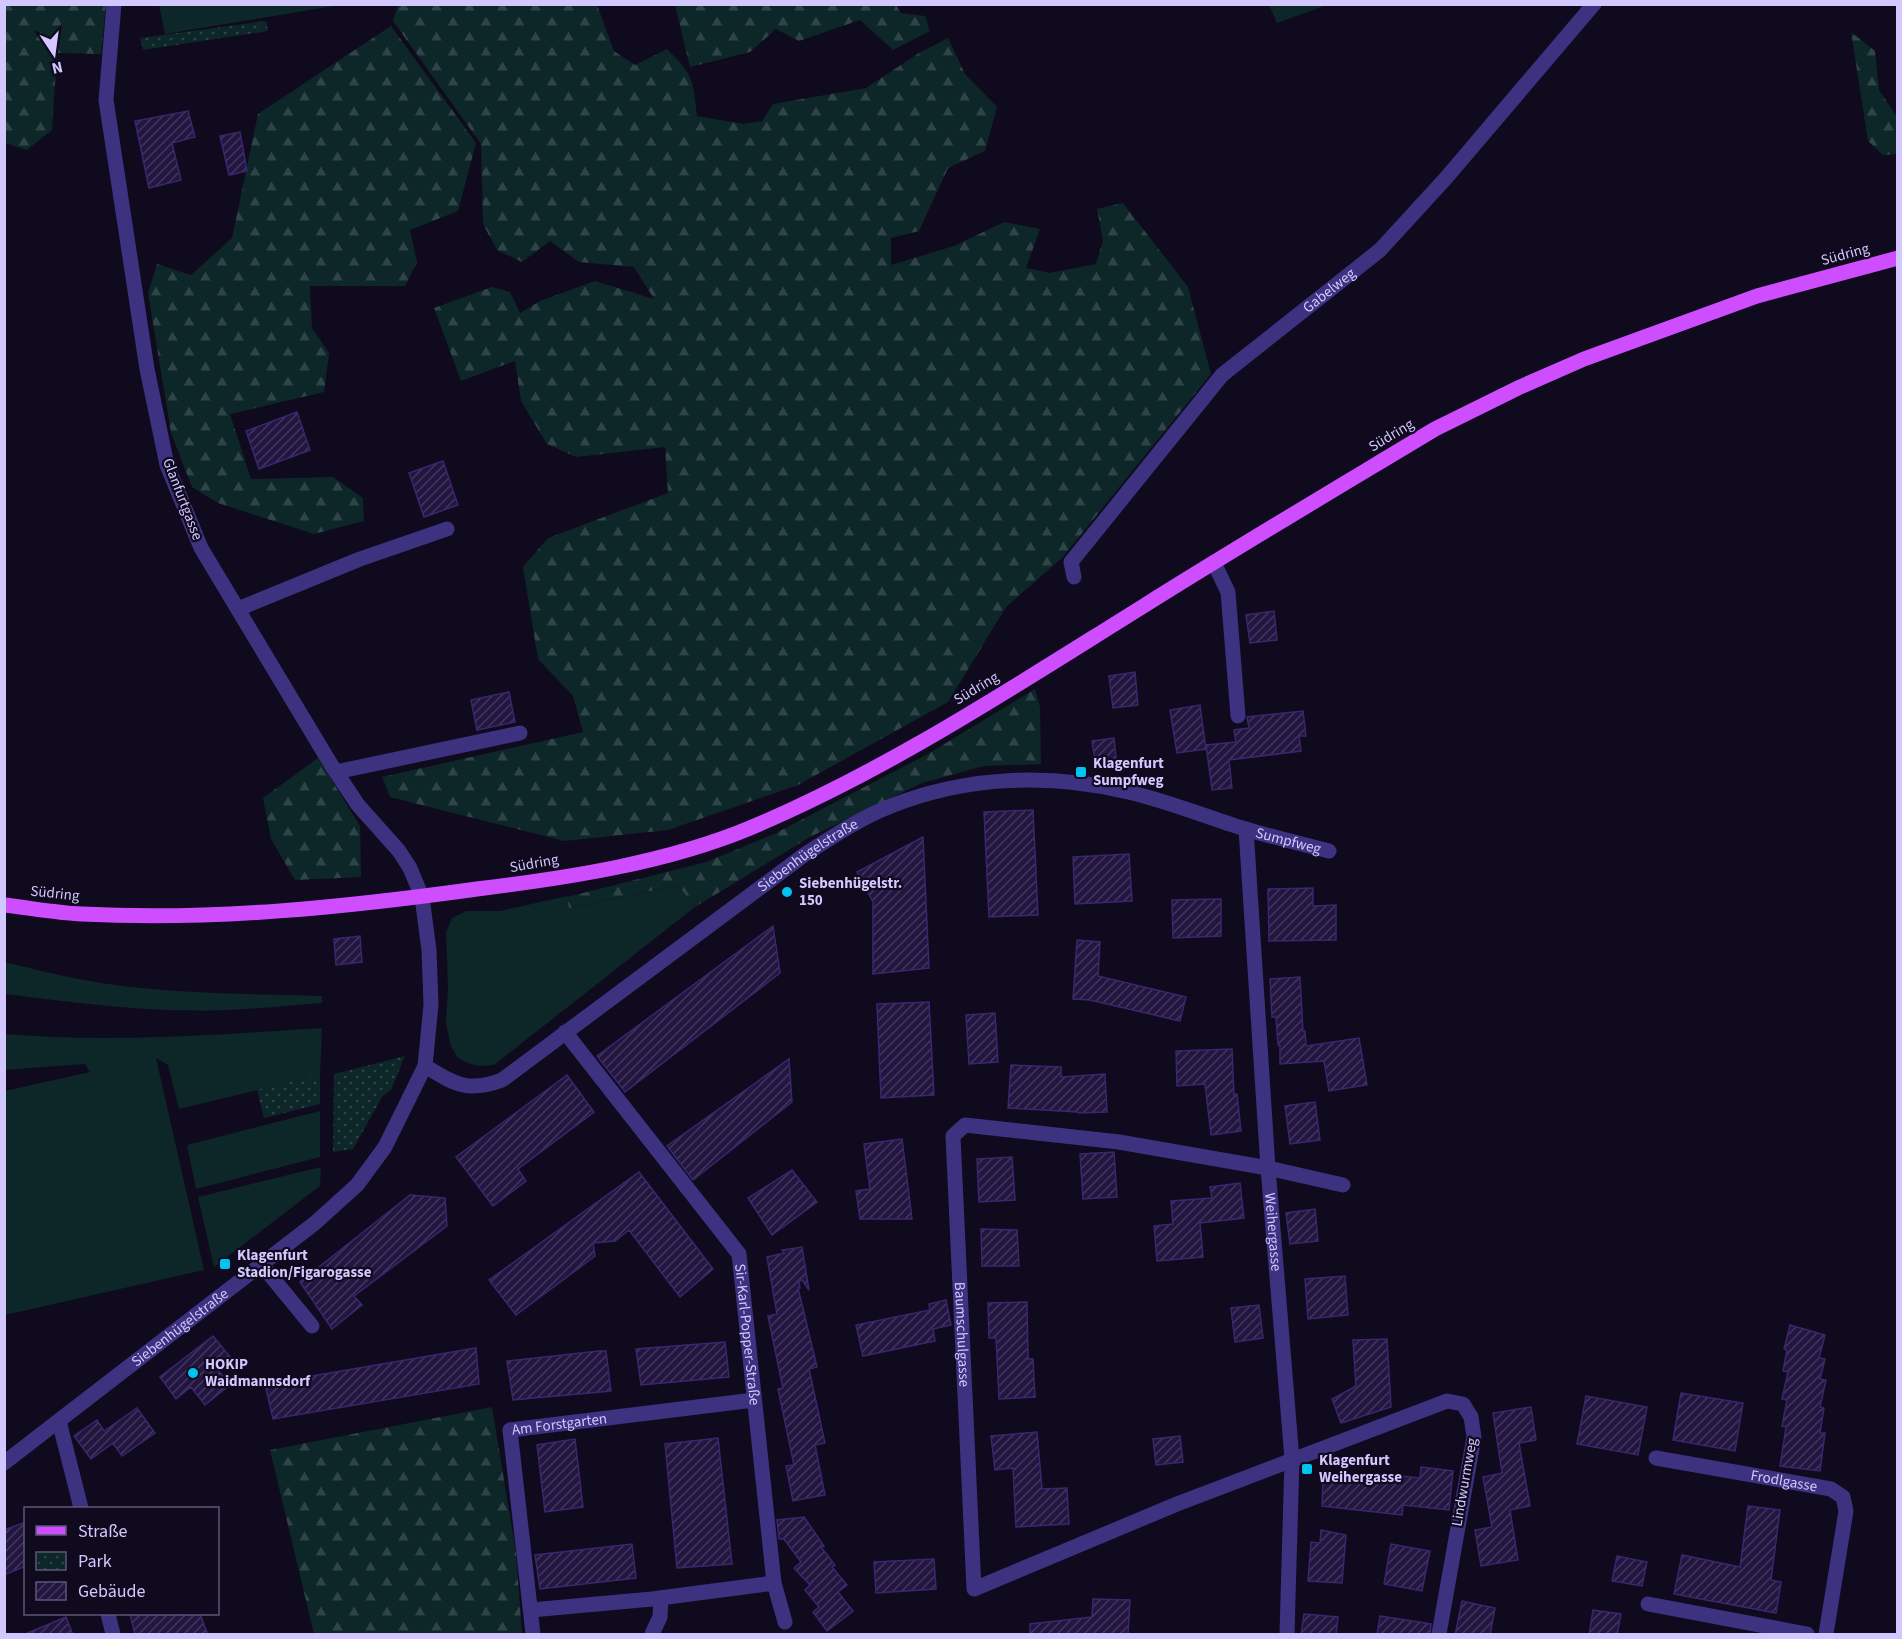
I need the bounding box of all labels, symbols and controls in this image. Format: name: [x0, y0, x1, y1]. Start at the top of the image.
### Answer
north arrow: [24, 24, 84, 84]
text: N: [49, 56, 65, 80]
street label: Südring: [1819, 238, 1872, 271]
street label: Gabelweg: [1298, 263, 1360, 318]
street label: Südring: [1365, 414, 1418, 457]
street label: Glanfurtgasse: [157, 455, 208, 543]
street label: Südring: [950, 667, 1003, 710]
place label: Klagenfurt Sumpfweg: [1093, 753, 1164, 791]
marker: Klagenfurt Sumpfweg: [1074, 765, 1088, 779]
street label: Siebenhügelstraße: [753, 814, 862, 897]
street label: Sumpfweg: [1253, 822, 1324, 860]
street label: Südring: [508, 849, 561, 878]
place label: Siebenhügelstr. 150: [799, 873, 902, 911]
street label: Südring: [29, 880, 81, 907]
marker: Siebenhügelstr. 150: [780, 885, 794, 899]
street label: Weihergasse: [1259, 1192, 1286, 1272]
place label: Klagenfurt Stadion/Figarogasse: [237, 1245, 372, 1283]
marker: Klagenfurt Stadion/Figarogasse: [218, 1257, 232, 1271]
street label: Sir-Karl-Popper-Straße: [729, 1263, 765, 1406]
street label: Baumschulgasse: [949, 1281, 975, 1387]
street label: Siebenhügelstraße: [127, 1283, 233, 1372]
place label: HOKIP Waidmannsdorf: [205, 1354, 311, 1392]
marker: HOKIP Waidmannsdorf: [186, 1366, 200, 1380]
street label: Am Forstgarten: [511, 1408, 608, 1441]
street label: Lindwurmweg: [1446, 1436, 1483, 1528]
place label: Klagenfurt Weihergasse: [1319, 1450, 1402, 1488]
marker: Klagenfurt Weihergasse: [1300, 1462, 1314, 1476]
street label: Frodlgasse: [1749, 1465, 1819, 1497]
legend: [24, 1507, 219, 1615]
text: Straße: [78, 1519, 128, 1544]
text: Park: [78, 1549, 112, 1574]
text: Gebäude: [78, 1579, 146, 1604]

